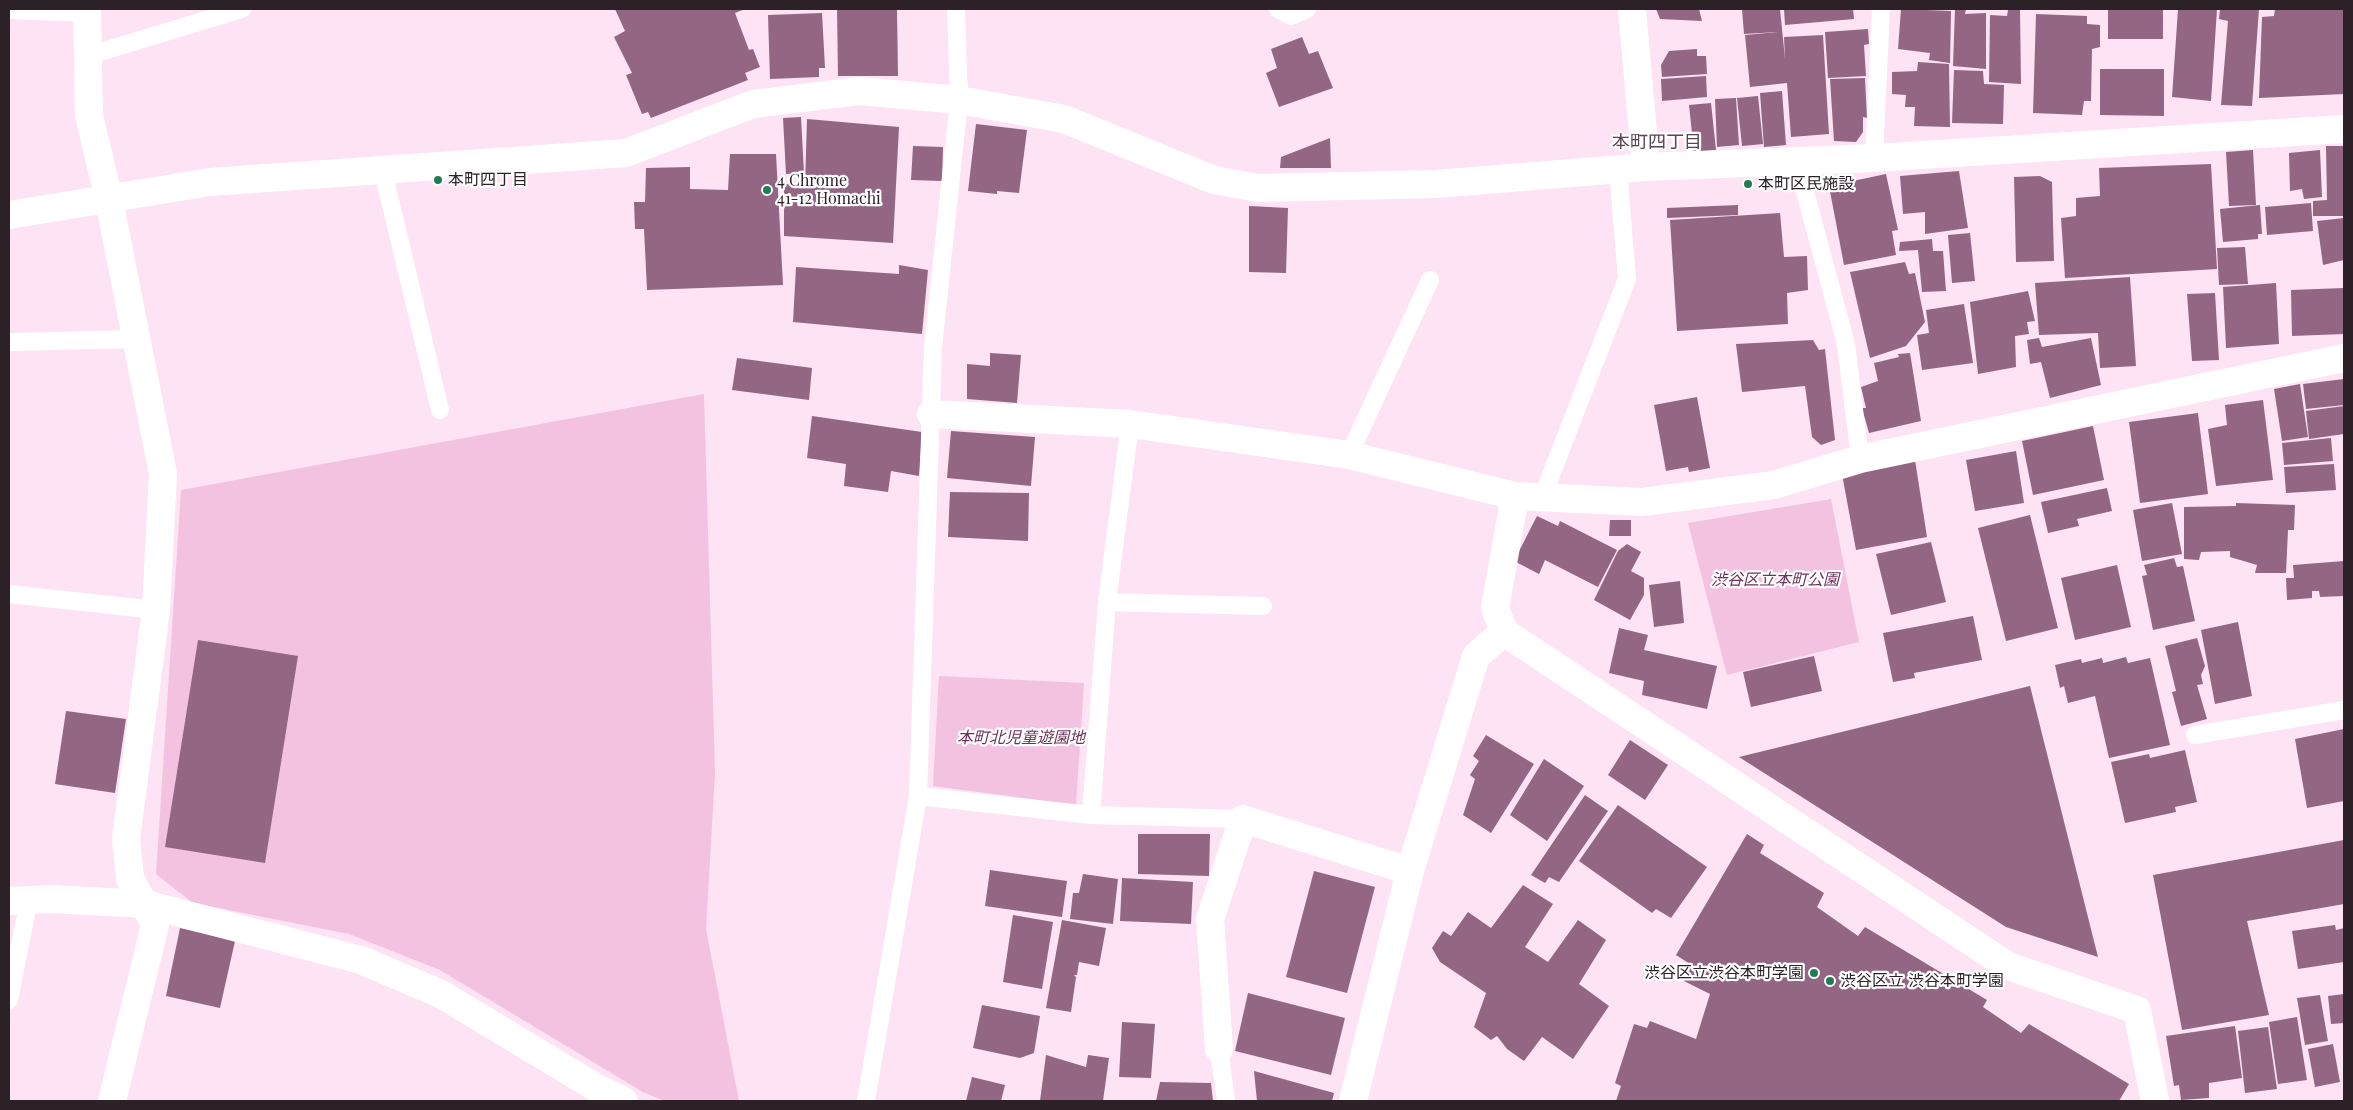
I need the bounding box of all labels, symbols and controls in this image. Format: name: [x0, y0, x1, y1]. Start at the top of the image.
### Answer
district label: 本町四丁目: [1612, 131, 1702, 153]
place label: 本町四丁目: [448, 170, 528, 190]
place label: 4 Chrome 41-12 Homachi: [777, 171, 881, 209]
marker: 本町四丁目: [432, 174, 444, 186]
place label: 本町区民施設: [1758, 174, 1854, 194]
marker: 本町区民施設: [1742, 178, 1754, 190]
marker: 4 Chrome 41-12 Homachi: [761, 184, 773, 196]
park label: 渋谷区立本町公園: [1711, 570, 1839, 590]
park label: 本町北児童遊園地: [957, 728, 1085, 748]
place label: 渋谷区立渋谷本町学園: [1644, 963, 1804, 983]
marker: 渋谷区立渋谷本町学園: [1808, 967, 1820, 979]
place label: 渋谷区立 渋谷本町学園: [1840, 971, 2004, 991]
marker: 渋谷区立 渋谷本町学園: [1824, 975, 1836, 987]

